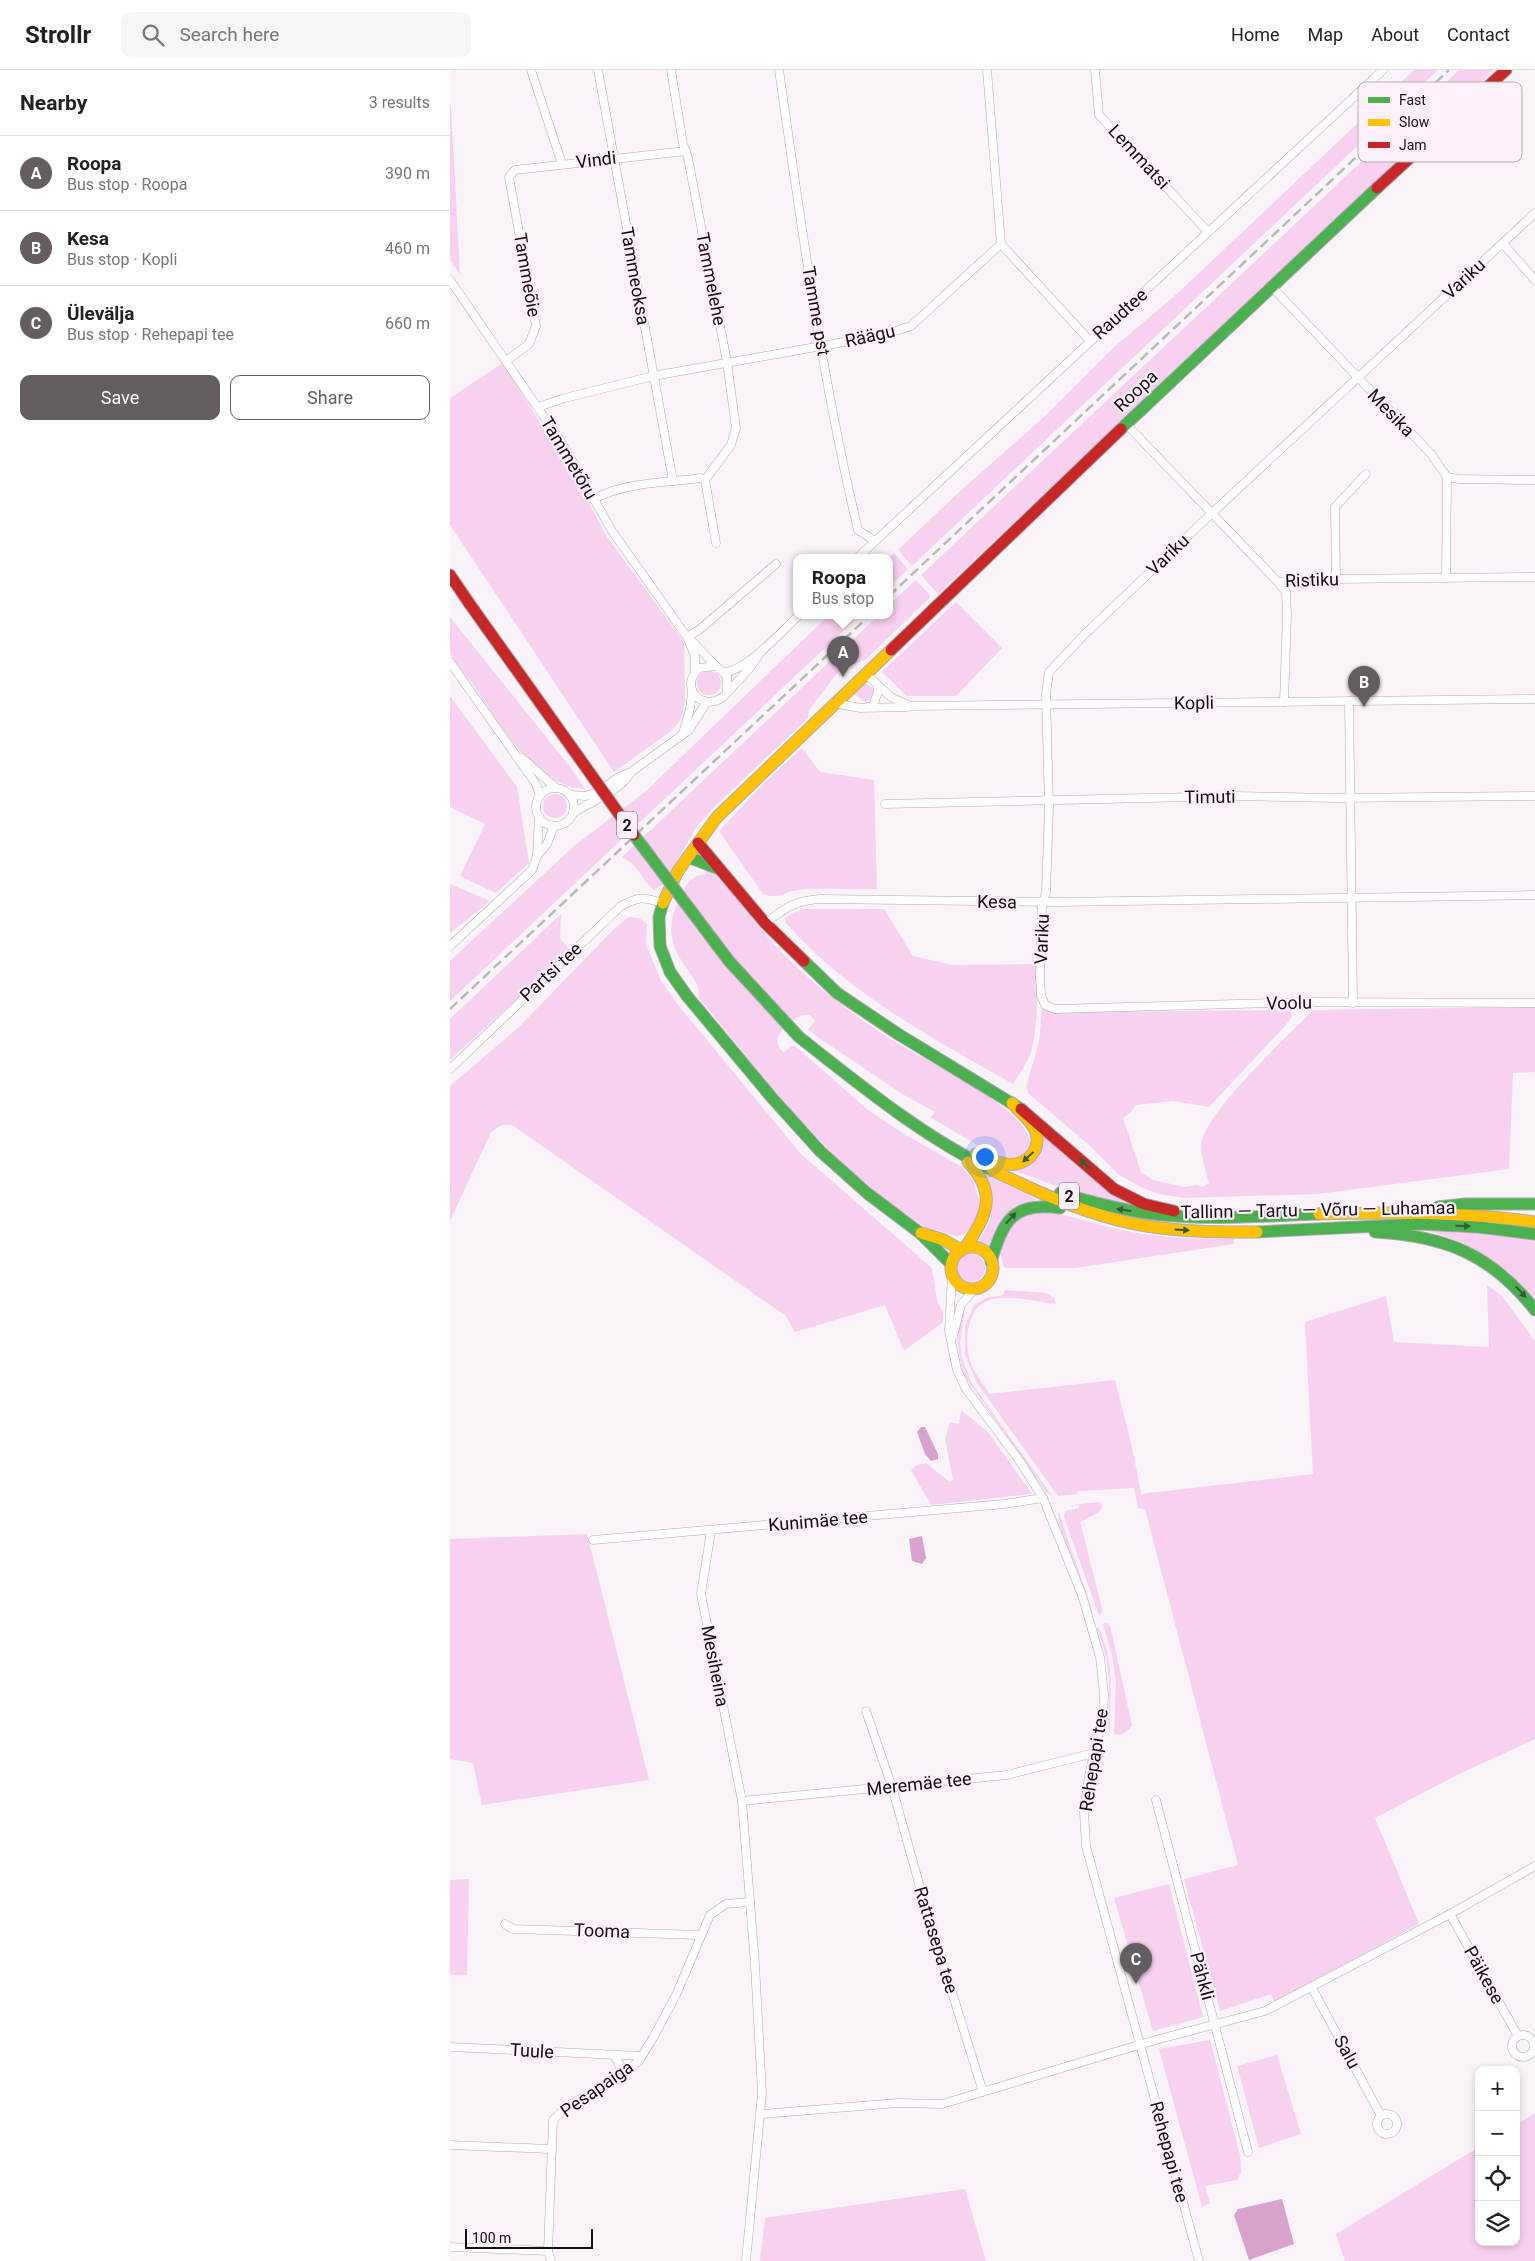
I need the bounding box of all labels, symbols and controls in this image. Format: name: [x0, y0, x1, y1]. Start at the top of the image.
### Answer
search box: [121, 12, 471, 57]
text: Strollr: [25, 21, 91, 49]
icon: search: [139, 21, 167, 49]
text: Search here: [179, 23, 279, 46]
text: Home: [1231, 24, 1280, 45]
text: Map: [1308, 24, 1343, 45]
text: About: [1371, 24, 1419, 45]
text: Contact: [1447, 24, 1510, 45]
legend: [1358, 82, 1522, 162]
text: Nearby: [20, 91, 87, 115]
text: Fast: [1399, 92, 1426, 108]
text: 3 results: [369, 93, 430, 112]
text: Slow: [1399, 114, 1430, 130]
street label: Lemmatsi: [1104, 120, 1174, 193]
text: Jam: [1399, 137, 1427, 153]
street label: Vindi: [575, 147, 617, 172]
text: Roopa: [67, 152, 121, 175]
text: A: [31, 164, 41, 183]
text: 390 m: [385, 164, 430, 183]
text: Bus stop · Roopa: [67, 175, 187, 194]
street label: Tammeoksa: [617, 225, 654, 327]
text: Kesa: [67, 227, 109, 250]
street label: Tammeõie: [510, 231, 545, 319]
street label: Tammelehe: [692, 231, 731, 327]
text: B: [31, 239, 41, 258]
text: 460 m: [385, 239, 430, 258]
text: Bus stop · Kopli: [67, 250, 177, 269]
street label: Variku: [1438, 254, 1489, 303]
street label: Tamme pst: [798, 265, 835, 357]
street label: Raudtee: [1088, 284, 1151, 343]
text: Ülevälja: [67, 302, 134, 325]
text: C: [31, 314, 41, 333]
text: 660 m: [385, 314, 430, 333]
street label: Räägu: [843, 320, 897, 351]
text: Bus stop · Rehepapi tee: [67, 325, 234, 344]
street label: Roopa: [1110, 365, 1162, 416]
button: Save: [20, 375, 220, 420]
button: Share: [230, 375, 430, 420]
street label: Mesika: [1364, 385, 1419, 441]
street label: Tammetõru: [537, 413, 602, 503]
street label: Variku: [1142, 530, 1193, 580]
popup: [793, 554, 893, 619]
text: Roopa: [812, 566, 866, 589]
street label: Ristiku: [1285, 568, 1339, 591]
text: Bus stop: [812, 589, 874, 608]
pin: A: [827, 636, 859, 677]
pin: B: [1348, 666, 1380, 707]
street label: Kopli: [1174, 692, 1214, 713]
street label: Timuti: [1184, 786, 1236, 807]
road number: 2: [617, 812, 637, 838]
street label: Kesa: [977, 891, 1017, 912]
street label: Variku: [1030, 913, 1053, 965]
street label: Partsi tee: [515, 938, 586, 1005]
street label: Voolu: [1266, 992, 1312, 1013]
your location: [972, 1144, 998, 1170]
one-way arrow: [1022, 1151, 1034, 1163]
one-way arrow: [1080, 1158, 1092, 1170]
road number: 2: [1059, 1182, 1079, 1210]
street label: Tallinn — Tartu — Võru — Luhamaa: [1180, 1197, 1455, 1222]
one-way arrow: [1116, 1205, 1132, 1213]
one-way arrow: [1005, 1212, 1017, 1224]
one-way arrow: [1456, 1222, 1472, 1230]
one-way arrow: [1174, 1227, 1190, 1235]
one-way arrow: [1515, 1286, 1527, 1298]
street label: Kunimäe tee: [767, 1506, 869, 1535]
street label: Mesiheina: [697, 1623, 734, 1708]
street label: Rehepapi tee: [1075, 1707, 1112, 1813]
street label: Meremäe tee: [865, 1768, 972, 1799]
street label: Rattasepa tee: [910, 1884, 963, 1996]
street label: Tooma: [574, 1919, 630, 1942]
street label: Päikese: [1460, 1942, 1509, 2007]
pin: C: [1120, 1943, 1152, 1984]
street label: Pähkli: [1186, 1950, 1219, 2002]
street label: Salu: [1330, 2031, 1365, 2072]
street label: Tuule: [510, 2039, 554, 2062]
street label: Pesapaiga: [556, 2056, 637, 2121]
map controls: [1475, 2066, 1520, 2246]
button: +: [1475, 2066, 1520, 2111]
street label: Rehepapi tee: [1146, 2099, 1193, 2205]
button: −: [1475, 2111, 1520, 2156]
button: locate: [1475, 2156, 1520, 2201]
button: layers: [1475, 2201, 1520, 2246]
scale bar: [465, 2226, 592, 2249]
text: 100 m: [472, 2230, 511, 2246]

